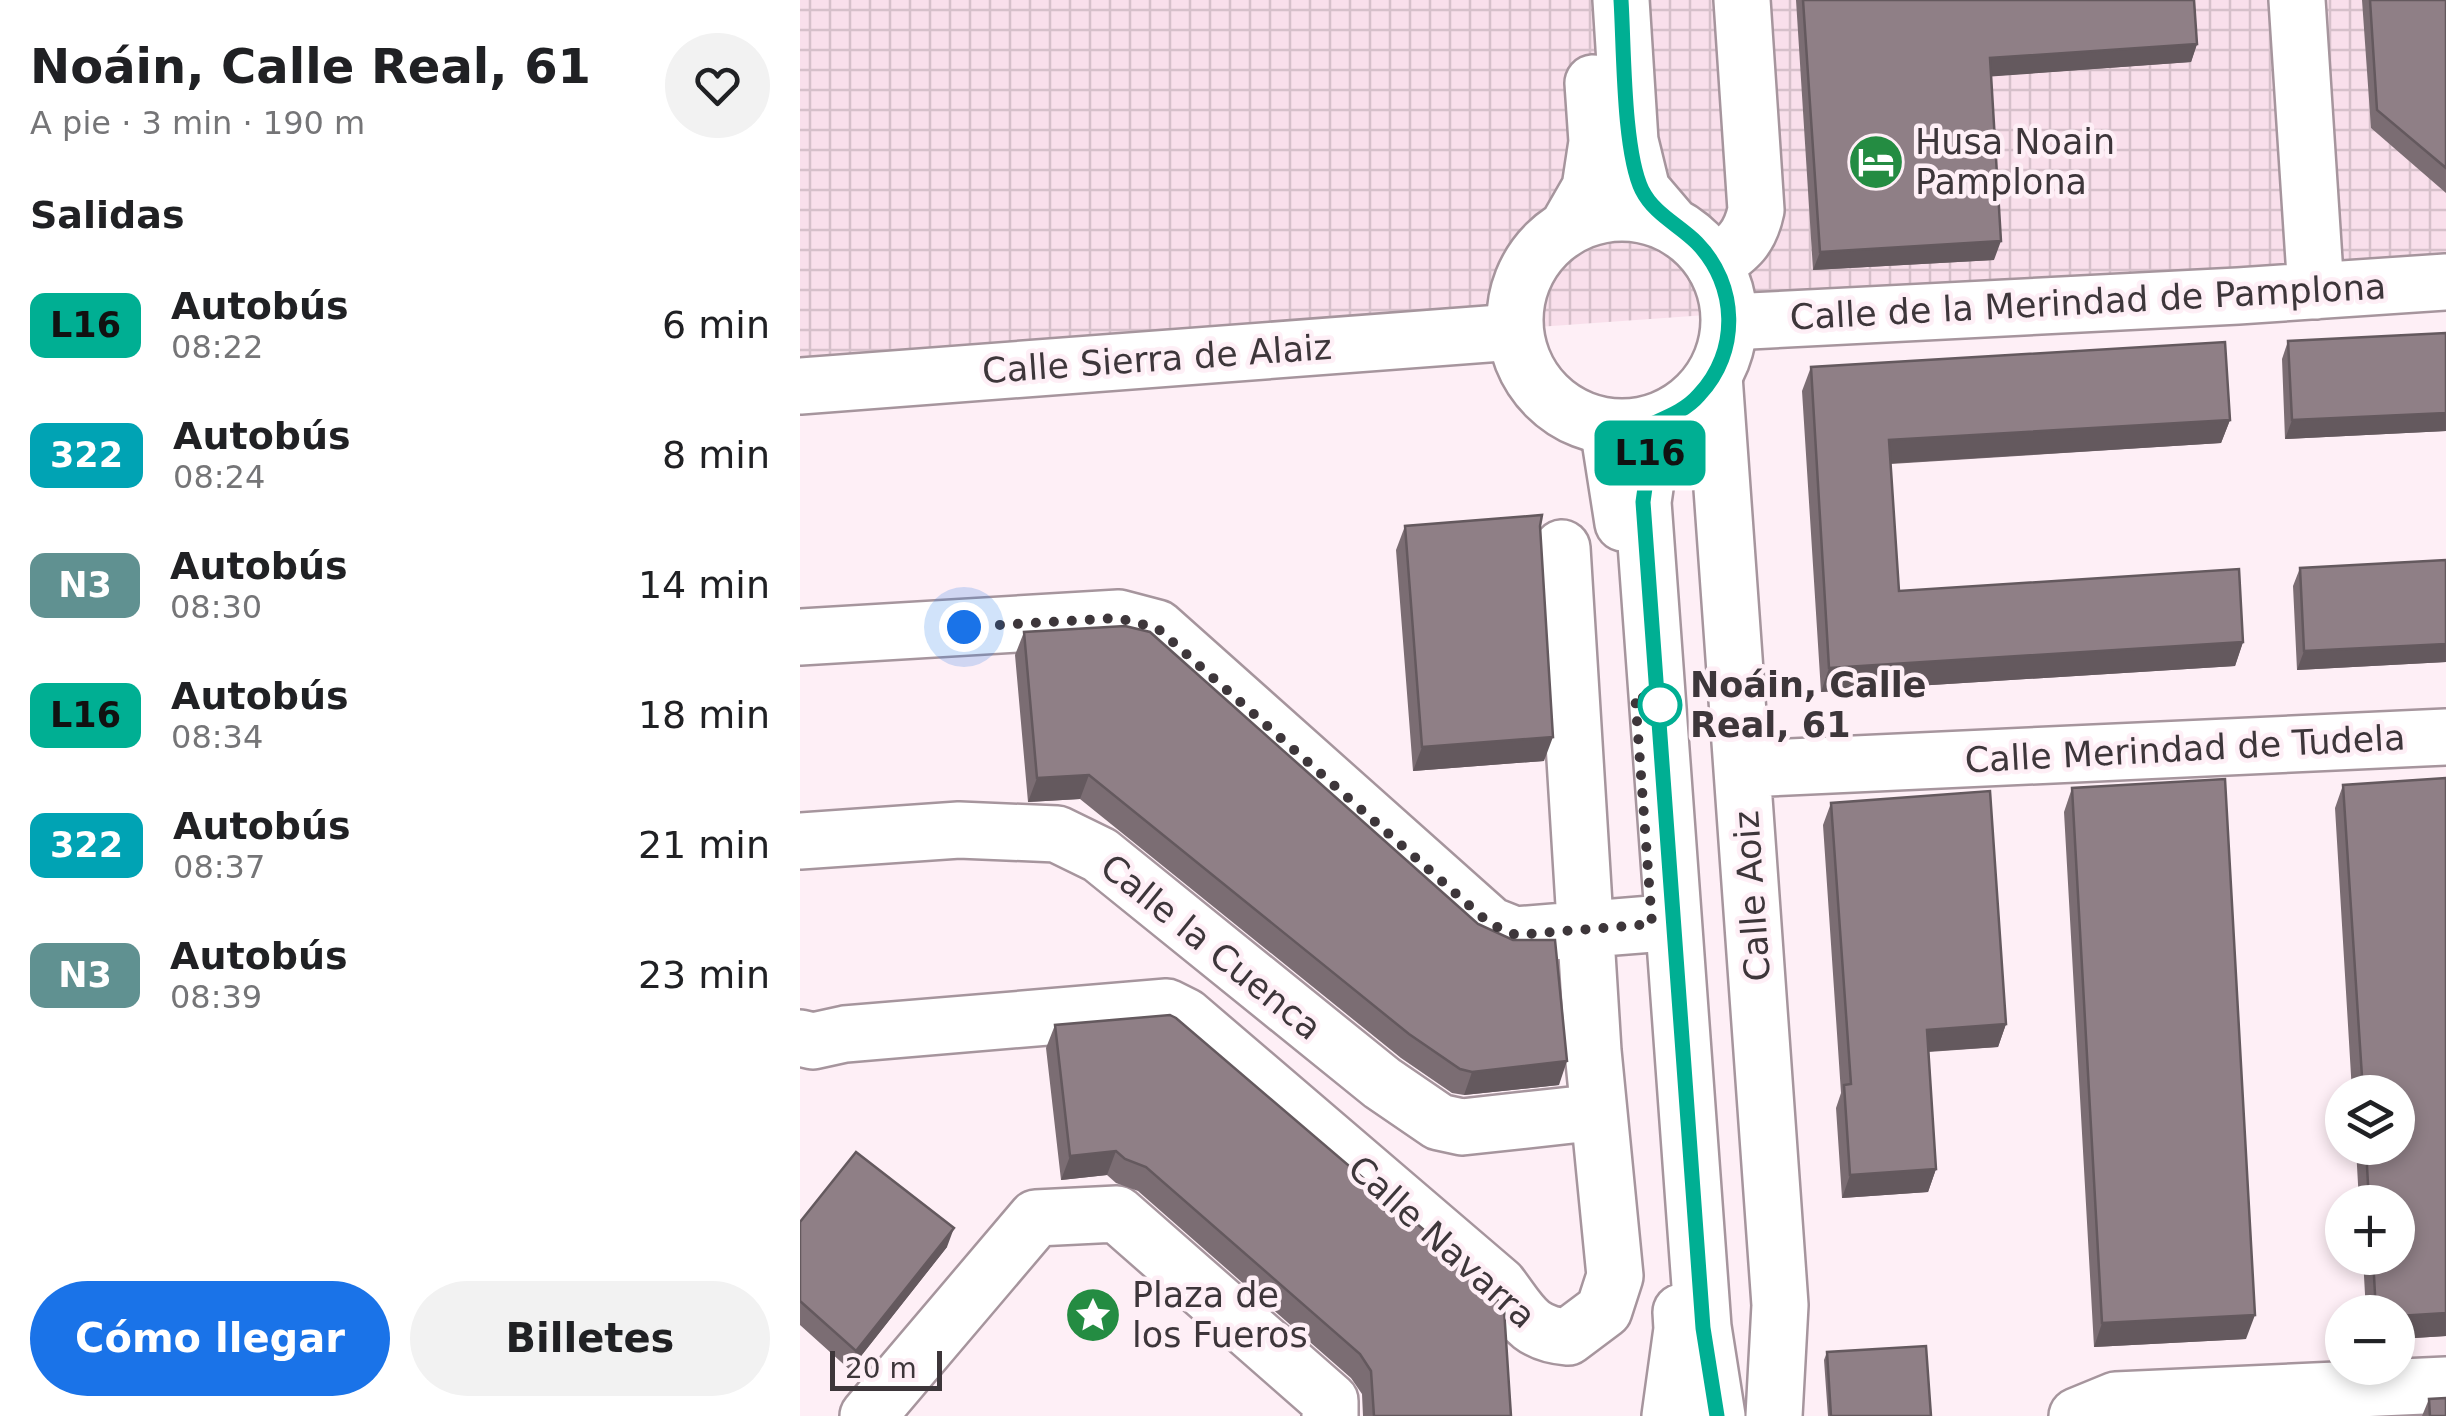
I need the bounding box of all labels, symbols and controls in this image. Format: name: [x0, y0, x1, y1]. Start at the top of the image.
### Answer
button: heart: [665, 33, 770, 138]
text: Noáin, Calle Real, 61: [30, 38, 591, 94]
text: A pie · 3 min · 190 m: [30, 104, 365, 142]
place label: Husa Noain Pamplona: [1915, 122, 2115, 202]
hotel icon: Husa Noain Pamplona: [1846, 132, 1906, 192]
text: Salidas: [30, 193, 185, 237]
street label: Calle de la Merindad de Pamplona: [1789, 266, 2387, 338]
text: Autobús: [171, 284, 349, 328]
text: 6 min: [662, 303, 770, 347]
text: L16: [50, 305, 121, 345]
street label: Calle Sierra de Alaiz: [981, 327, 1333, 391]
text: 08:22: [171, 328, 263, 366]
text: Autobús: [173, 414, 351, 458]
line badge: L16: [1592, 420, 1708, 486]
text: 8 min: [662, 433, 770, 477]
text: L16: [1614, 433, 1686, 473]
text: 322: [50, 435, 123, 475]
text: 08:24: [173, 458, 265, 496]
text: Autobús: [170, 544, 348, 588]
text: 14 min: [638, 563, 770, 607]
text: N3: [58, 565, 112, 605]
text: 08:30: [170, 588, 262, 626]
your location: [939, 602, 989, 652]
place label: Noáin, Calle Real, 61: [1690, 665, 1926, 745]
text: Autobús: [171, 674, 349, 718]
marker: Noáin, Calle Real, 61: [1639, 684, 1681, 726]
text: 18 min: [638, 693, 770, 737]
text: L16: [50, 695, 121, 735]
street label: Calle Merindad de Tudela: [1964, 717, 2406, 781]
text: 08:34: [171, 718, 263, 756]
text: Autobús: [173, 804, 351, 848]
street label: Calle Aoiz: [1726, 809, 1778, 983]
text: 21 min: [638, 823, 770, 867]
text: 322: [50, 825, 123, 865]
street label: Calle la Cuenca: [1093, 846, 1329, 1048]
text: 08:37: [173, 848, 265, 886]
text: Autobús: [170, 934, 348, 978]
text: 23 min: [638, 953, 770, 997]
text: N3: [58, 955, 112, 995]
text: 08:39: [170, 978, 262, 1016]
map controls: [2325, 1075, 2415, 1385]
button: layers: [2325, 1075, 2415, 1165]
street label: Calle Navarra: [1340, 1148, 1544, 1336]
button: +: [2325, 1185, 2415, 1275]
place label: Plaza de los Fueros: [1132, 1275, 1308, 1355]
button: Cómo llegar: [30, 1281, 390, 1396]
button: Billetes: [410, 1281, 770, 1396]
place icon: Plaza de los Fueros: [1063, 1285, 1123, 1345]
button: −: [2325, 1295, 2415, 1385]
scale bar: [830, 1346, 942, 1390]
text: 20 m: [845, 1352, 917, 1385]

